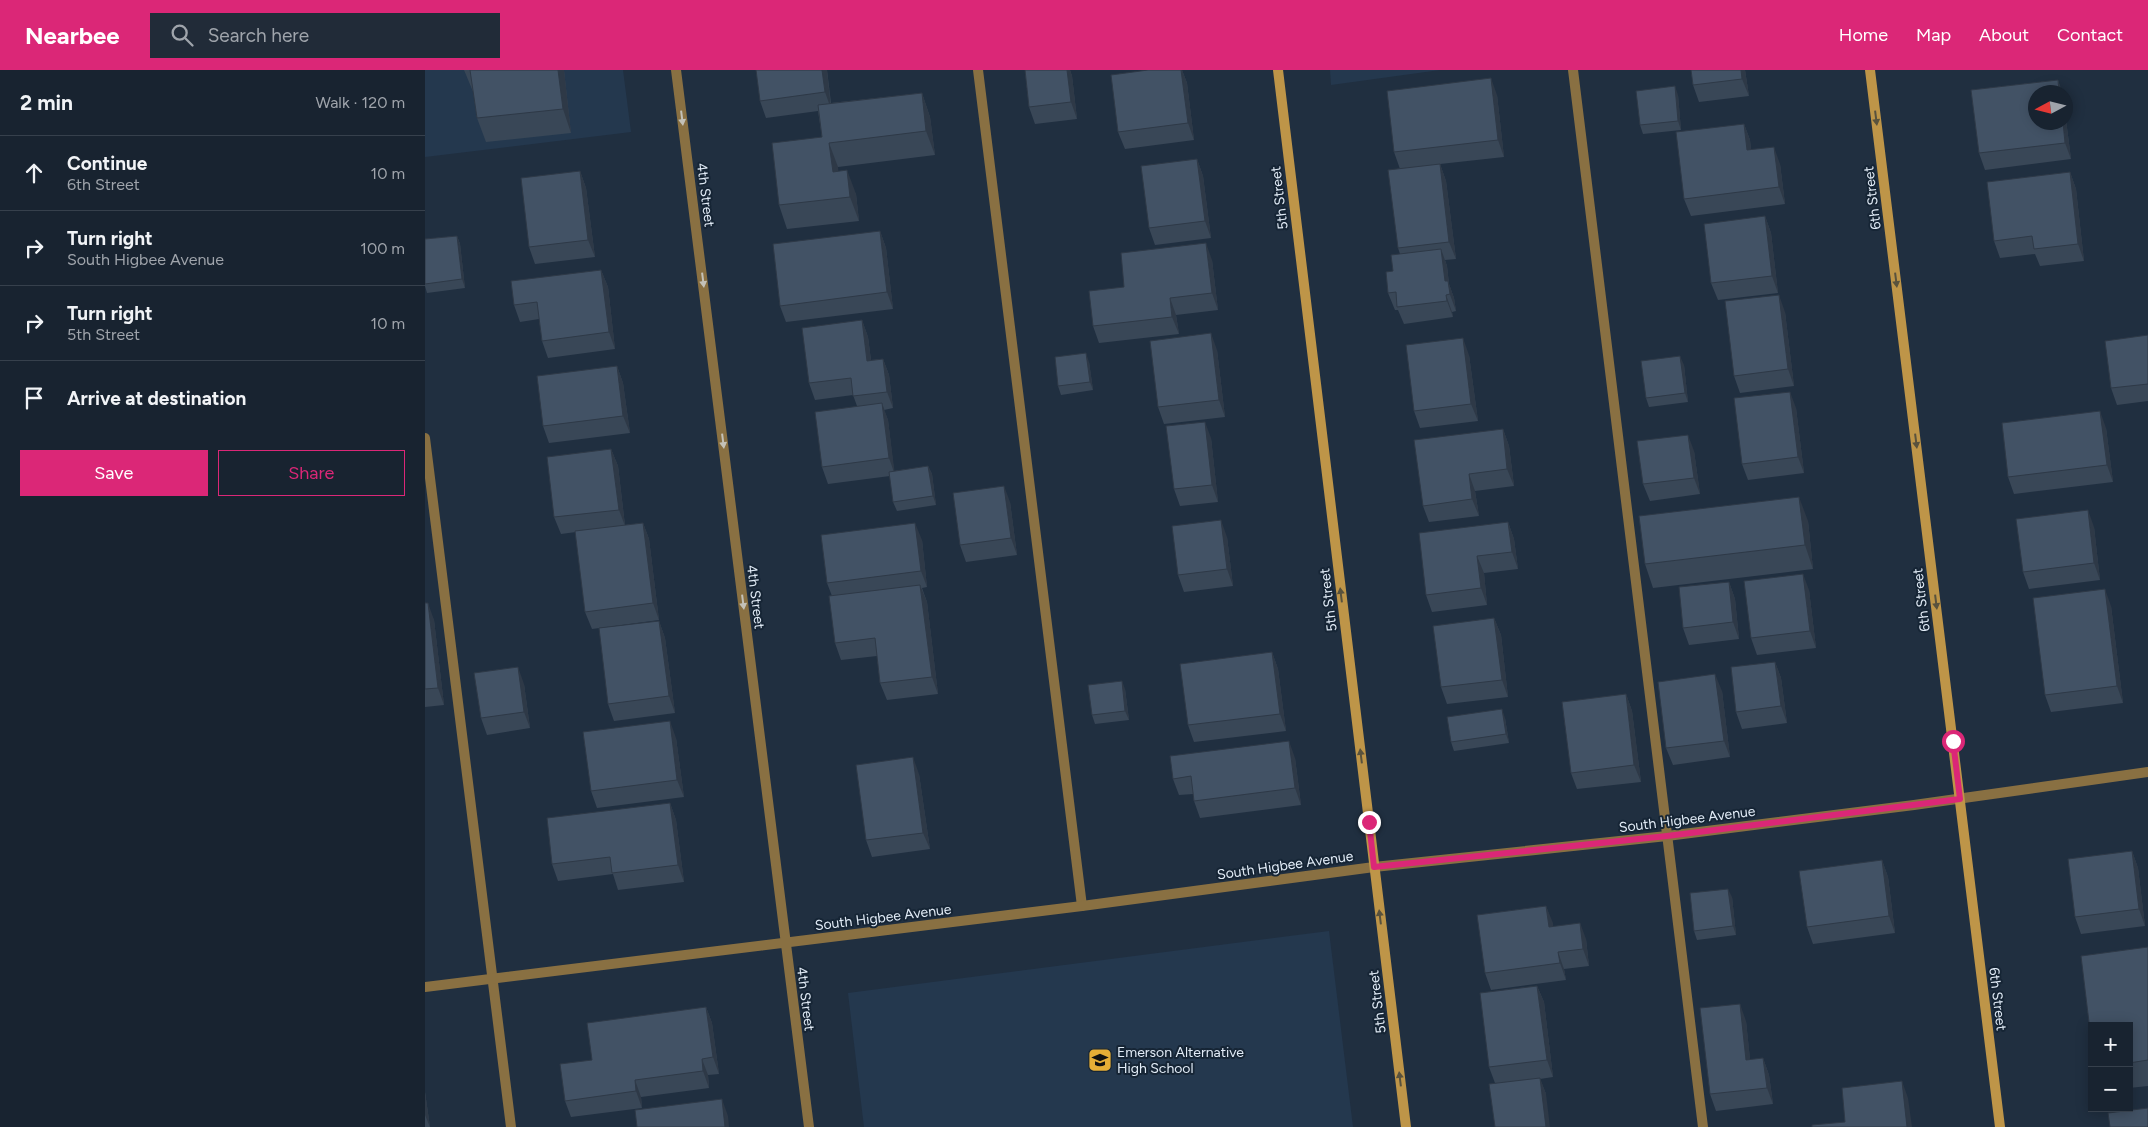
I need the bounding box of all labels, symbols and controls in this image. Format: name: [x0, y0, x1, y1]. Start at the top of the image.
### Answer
search box: [150, 13, 500, 58]
text: Nearbee: [25, 21, 120, 50]
icon: search: [168, 21, 196, 49]
text: Search here: [208, 24, 309, 47]
text: Home: [1839, 24, 1888, 46]
text: Map: [1916, 24, 1951, 46]
text: About: [1979, 24, 2029, 46]
text: Contact: [2057, 24, 2123, 46]
north arrow: [2028, 85, 2073, 130]
text: 2 min: [20, 90, 73, 115]
text: Walk · 120 m: [316, 93, 405, 112]
one-way arrow: [678, 111, 686, 127]
one-way arrow: [1872, 111, 1880, 127]
text: Continue: [67, 152, 147, 175]
icon: ahead: [20, 159, 48, 187]
street label: 4th Street: [693, 162, 718, 228]
text: 10 m: [371, 164, 405, 183]
street label: 5th Street: [1267, 165, 1292, 231]
street label: 6th Street: [1860, 165, 1885, 231]
text: 6th Street: [67, 175, 140, 194]
text: Turn right: [67, 227, 153, 250]
icon: right: [20, 234, 48, 262]
text: 100 m: [360, 239, 405, 258]
text: South Higbee Avenue: [67, 250, 224, 269]
one-way arrow: [699, 272, 707, 288]
one-way arrow: [1892, 272, 1900, 288]
text: Turn right: [67, 302, 153, 325]
icon: right: [20, 309, 48, 337]
text: 10 m: [371, 314, 405, 333]
text: 5th Street: [67, 325, 140, 344]
icon: arrive: [20, 384, 48, 412]
text: Arrive at destination: [67, 387, 246, 410]
one-way arrow: [719, 433, 727, 449]
one-way arrow: [1912, 433, 1920, 449]
button: Save: [20, 450, 208, 496]
button: Share: [218, 450, 405, 496]
street label: 4th Street: [743, 564, 768, 630]
street label: 5th Street: [1316, 567, 1341, 633]
street label: 6th Street: [1909, 567, 1934, 633]
one-way arrow: [1337, 586, 1345, 602]
one-way arrow: [739, 594, 747, 610]
one-way arrow: [1932, 595, 1940, 611]
route start: [1942, 730, 1965, 753]
one-way arrow: [1357, 748, 1365, 764]
street label: South Higbee Avenue: [1618, 803, 1757, 836]
route end: [1358, 811, 1381, 834]
street label: South Higbee Avenue: [1216, 847, 1355, 883]
street label: South Higbee Avenue: [814, 901, 953, 934]
one-way arrow: [1376, 909, 1384, 925]
street label: 4th Street: [793, 966, 818, 1032]
street label: 6th Street: [1985, 966, 2010, 1032]
street label: 5th Street: [1365, 969, 1390, 1035]
map controls: [2088, 1022, 2133, 1112]
button: +: [2088, 1022, 2133, 1067]
place label: Emerson Alternative High School: [1117, 1044, 1244, 1077]
school or university icon: Emerson Alternative High School: [1087, 1047, 1113, 1073]
button: −: [2088, 1067, 2133, 1112]
one-way arrow: [1396, 1070, 1404, 1086]

